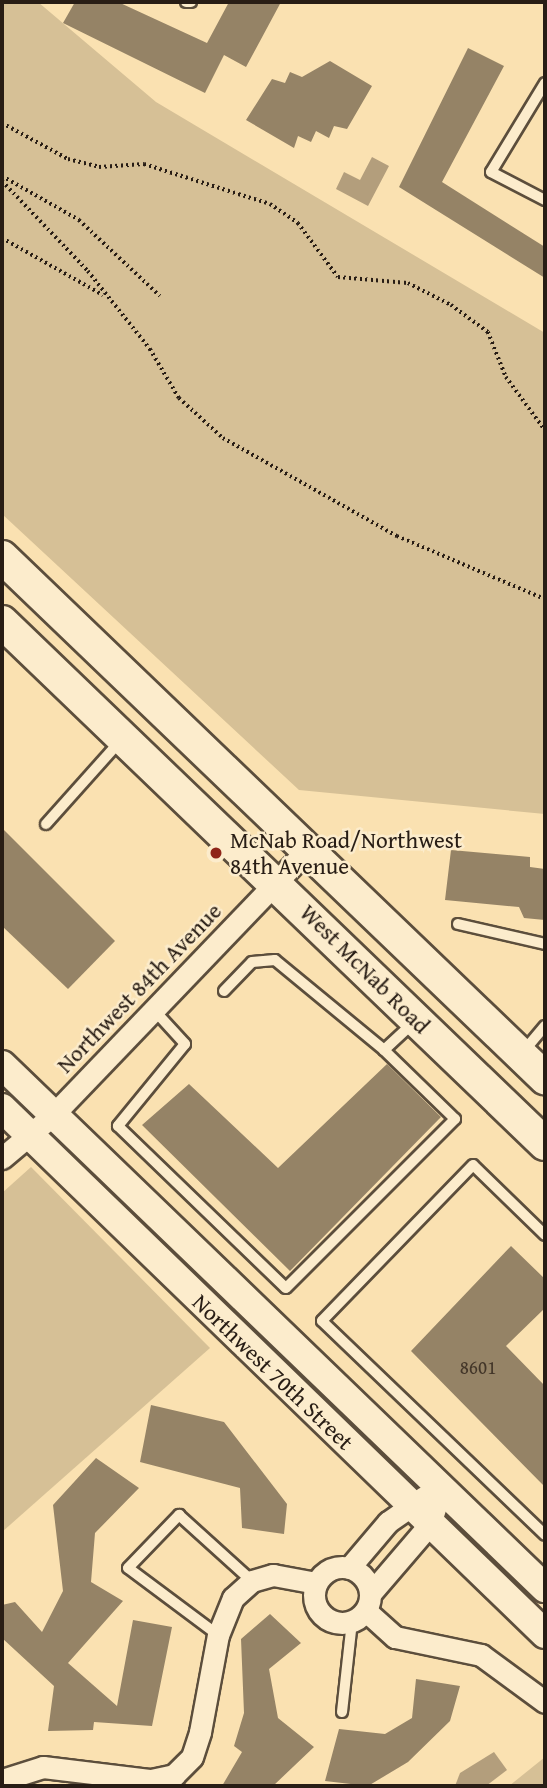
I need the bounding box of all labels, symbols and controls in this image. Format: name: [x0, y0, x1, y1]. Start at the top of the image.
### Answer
place label: McNab Road/Northwest 84th Avenue: [230, 826, 462, 880]
marker: McNab Road/Northwest 84th Avenue: [208, 845, 224, 861]
street label: Northwest 84th Avenue: [51, 897, 227, 1079]
street label: West McNab Road: [294, 898, 436, 1040]
street label: Northwest 70th Street: [187, 1288, 359, 1456]
house number: 8601: [460, 1357, 496, 1379]

